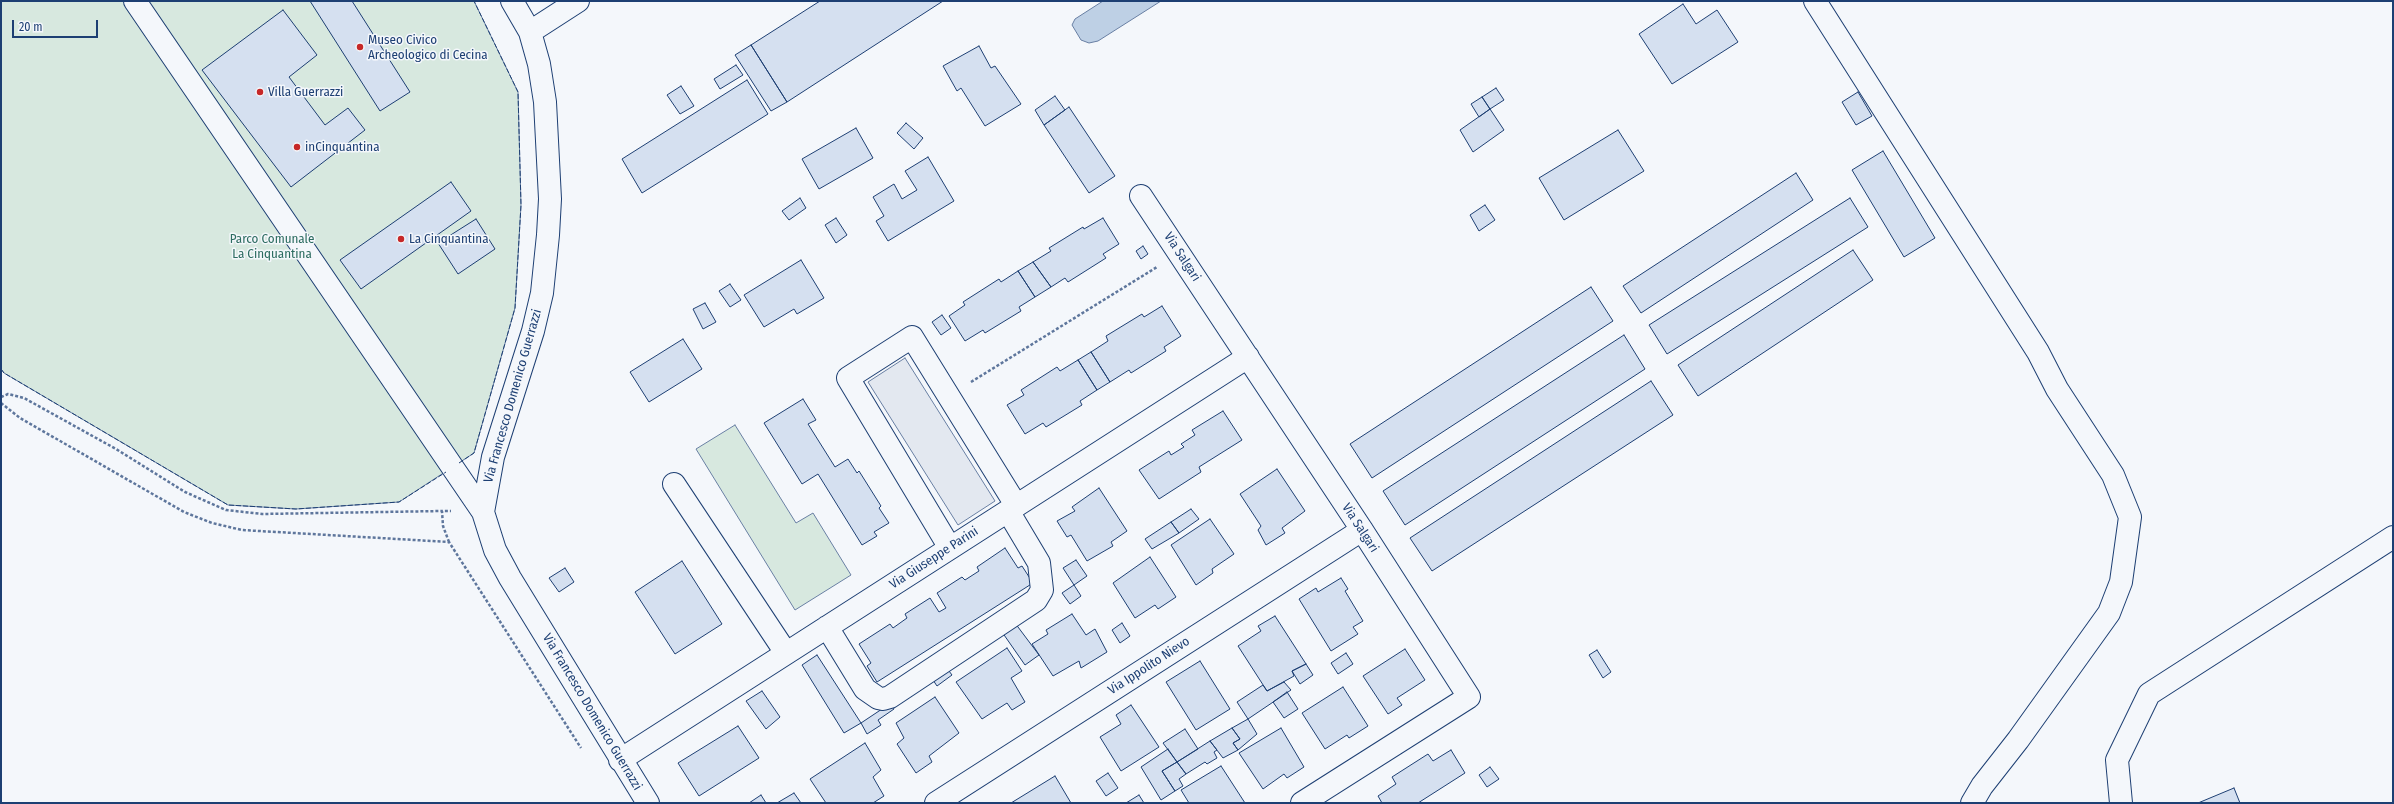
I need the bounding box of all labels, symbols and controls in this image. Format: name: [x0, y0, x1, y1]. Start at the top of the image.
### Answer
scale bar: [14, 12, 100, 38]
text: 20 m: [19, 20, 43, 34]
place label: Museo Civico Archeologico di Cecina: [368, 32, 488, 63]
marker: Museo Civico Archeologico di Cecina: [355, 42, 365, 52]
place label: Villa Guerrazzi: [268, 84, 343, 100]
marker: Villa Guerrazzi: [255, 87, 265, 97]
place label: inCinquantina: [305, 139, 380, 155]
marker: inCinquantina: [292, 142, 302, 152]
street label: Via Salgari: [1160, 229, 1204, 285]
park label: Parco Comunale La Cinquantina: [230, 231, 314, 262]
place label: La Cinquantina: [409, 231, 489, 247]
marker: La Cinquantina: [396, 234, 406, 244]
street label: Via Francesco Domenico Guerrazzi: [481, 307, 545, 485]
street label: Via Salgari: [1338, 500, 1382, 556]
street label: Via Giuseppe Parini: [887, 524, 981, 592]
street label: Via Francesco Domenico Guerrazzi: [539, 631, 645, 793]
street label: Via Ippolito Nievo: [1105, 634, 1193, 698]

